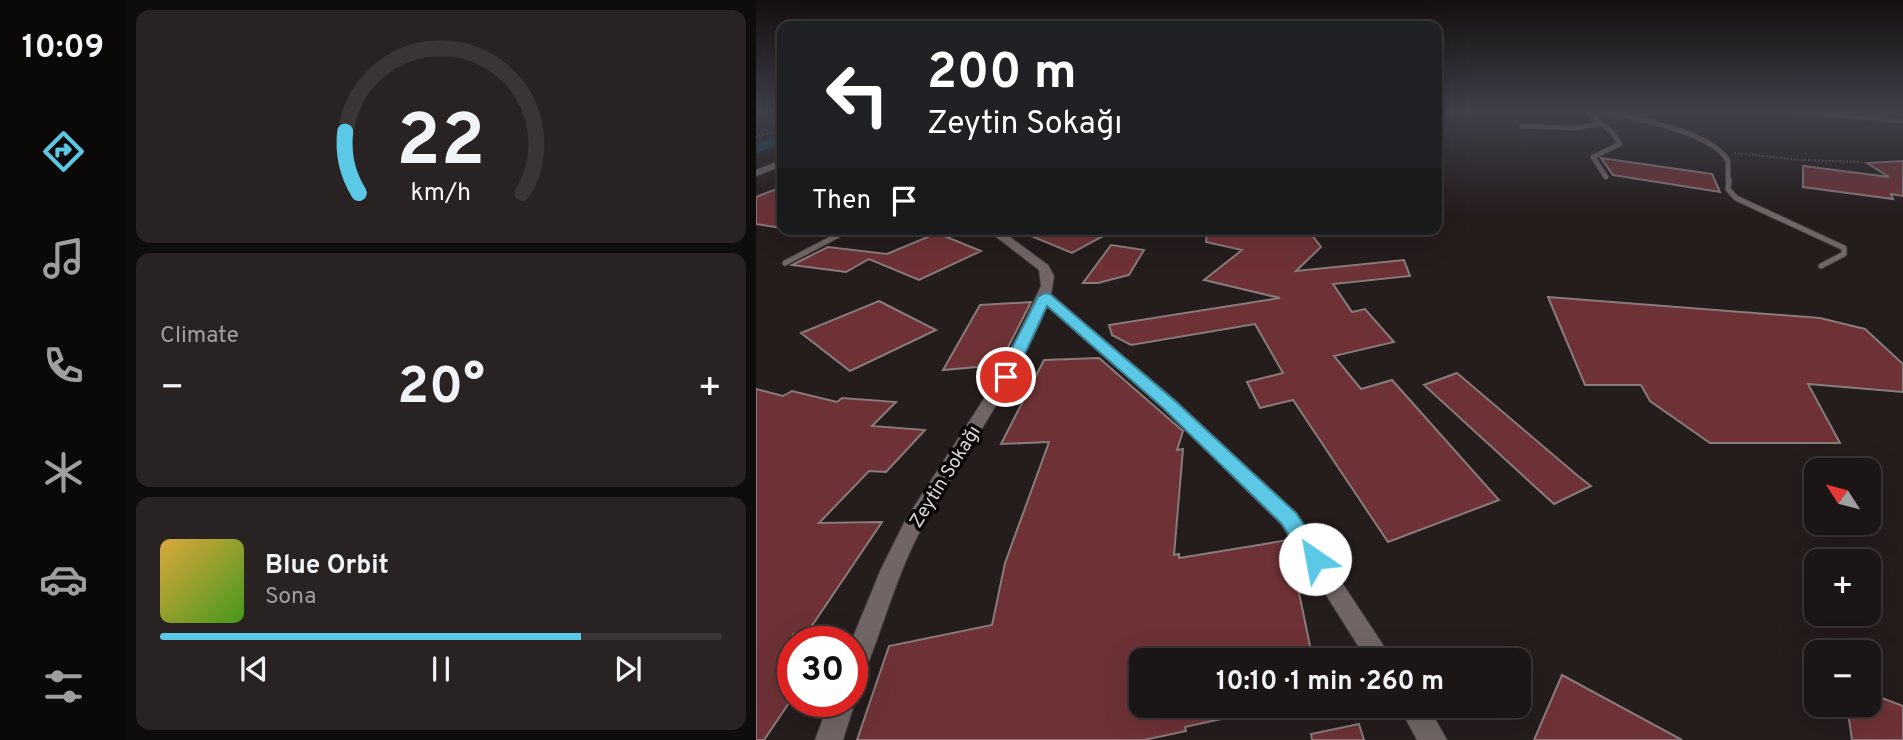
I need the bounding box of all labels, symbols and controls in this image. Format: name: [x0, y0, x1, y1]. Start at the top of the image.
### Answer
text: 10:09: [22, 29, 104, 69]
text: 200 m: [927, 44, 1077, 106]
icon: left: [812, 49, 903, 140]
text: 22: [396, 99, 486, 191]
text: Zeytin Sokağı: [927, 105, 1122, 145]
icon: directions: [39, 127, 88, 176]
text: km/h: [411, 177, 471, 209]
icon: arrive: [885, 182, 923, 220]
text: Then: [812, 185, 871, 218]
icon: music: [39, 234, 88, 283]
text: Climate: [160, 322, 239, 351]
icon: phone: [39, 341, 88, 390]
pin: [976, 347, 1036, 407]
text: 20°: [397, 356, 485, 422]
icon: arrive: [987, 358, 1025, 396]
text: −: [160, 365, 185, 414]
text: +: [697, 365, 722, 414]
street label: Zeytin Sokağı: [905, 422, 987, 533]
icon: climate: [39, 448, 88, 497]
north arrow: [1804, 458, 1881, 536]
map controls: [1804, 458, 1881, 717]
position arrow: [1278, 522, 1352, 596]
button: +: [1804, 549, 1881, 626]
text: Blue Orbit: [265, 550, 389, 583]
icon: car: [39, 555, 88, 604]
text: Sona: [265, 583, 316, 612]
speed limit sign: 30: [777, 626, 868, 717]
button: −: [1804, 640, 1881, 717]
icon: previous: [235, 650, 273, 688]
icon: pause: [422, 650, 460, 688]
icon: next: [609, 650, 647, 688]
icon: filters: [39, 662, 88, 711]
text: 10:10 · 1 min · 260 m: [1216, 666, 1444, 699]

